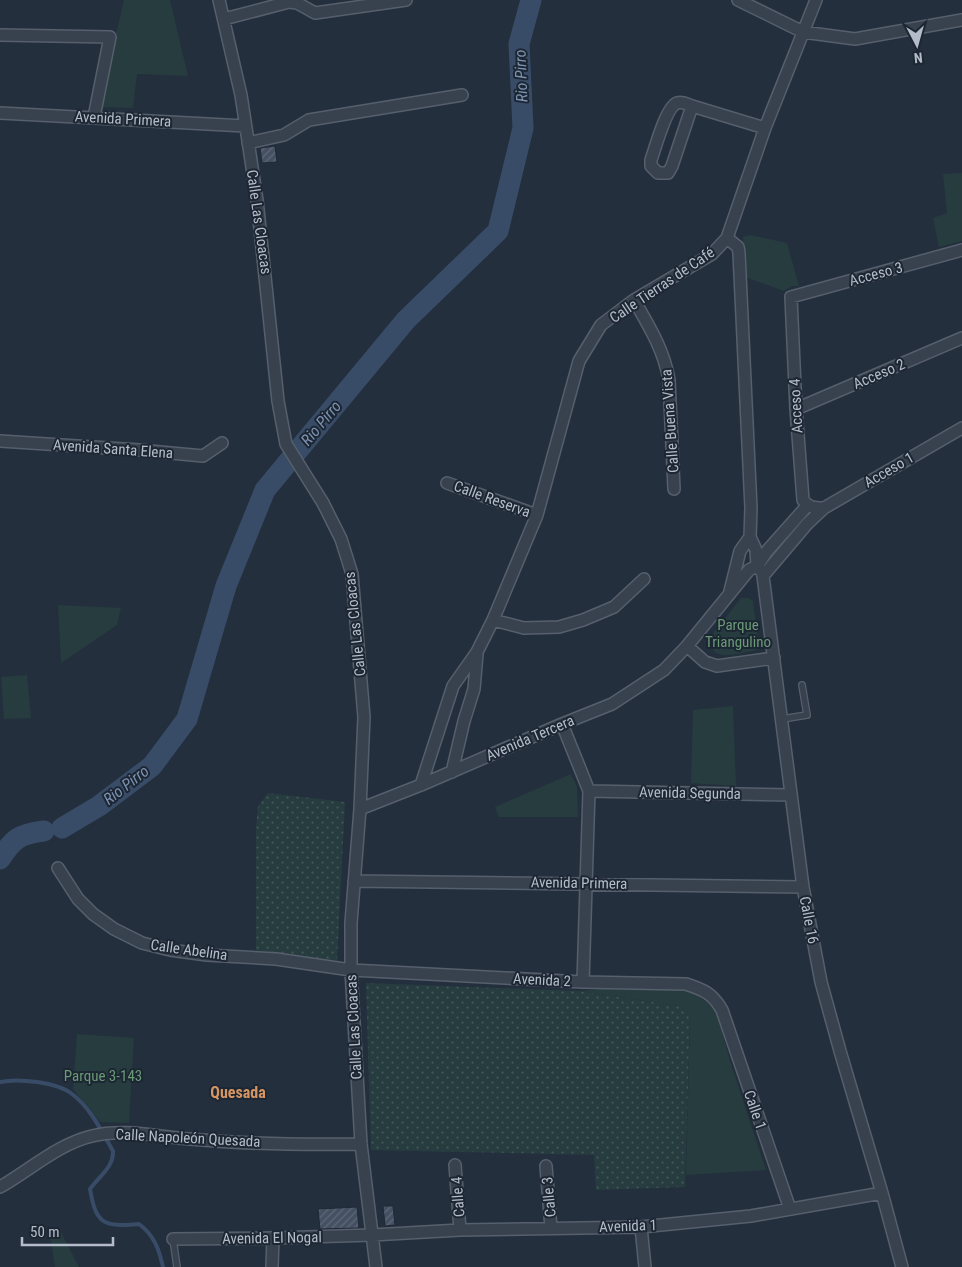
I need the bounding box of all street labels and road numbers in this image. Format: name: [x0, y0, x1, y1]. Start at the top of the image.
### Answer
street label: Avenida Primera: [74, 107, 172, 131]
street label: Calle Las Cloacas: [243, 169, 275, 276]
street label: Calle Tierras de Café: [606, 243, 718, 327]
street label: Acceso 3: [847, 258, 905, 290]
street label: Acceso 2: [850, 355, 908, 393]
street label: Calle Buena Vista: [657, 369, 683, 473]
street label: Acceso 4: [786, 378, 806, 434]
street label: Avenida Santa Elena: [52, 436, 174, 462]
street label: Acceso 1: [861, 449, 917, 491]
street label: Calle Reserva: [451, 477, 533, 521]
street label: Calle Las Cloacas: [341, 571, 369, 677]
street label: Avenida Tercera: [483, 711, 577, 765]
street label: Avenida Segunda: [639, 783, 741, 803]
street label: Avenida Primera: [531, 873, 627, 893]
street label: Calle 16: [796, 895, 822, 945]
street label: Calle Abelina: [149, 936, 229, 964]
street label: Avenida 2: [513, 969, 571, 991]
street label: Calle Las Cloacas: [342, 974, 366, 1080]
street label: Calle 1: [740, 1088, 770, 1132]
street label: Calle Napoleón Quesada: [115, 1125, 261, 1151]
street label: Calle 4: [448, 1176, 468, 1218]
street label: Calle 3: [538, 1176, 560, 1218]
street label: Avenida 1: [599, 1216, 657, 1236]
street label: Avenida El Nogal: [222, 1228, 322, 1248]

